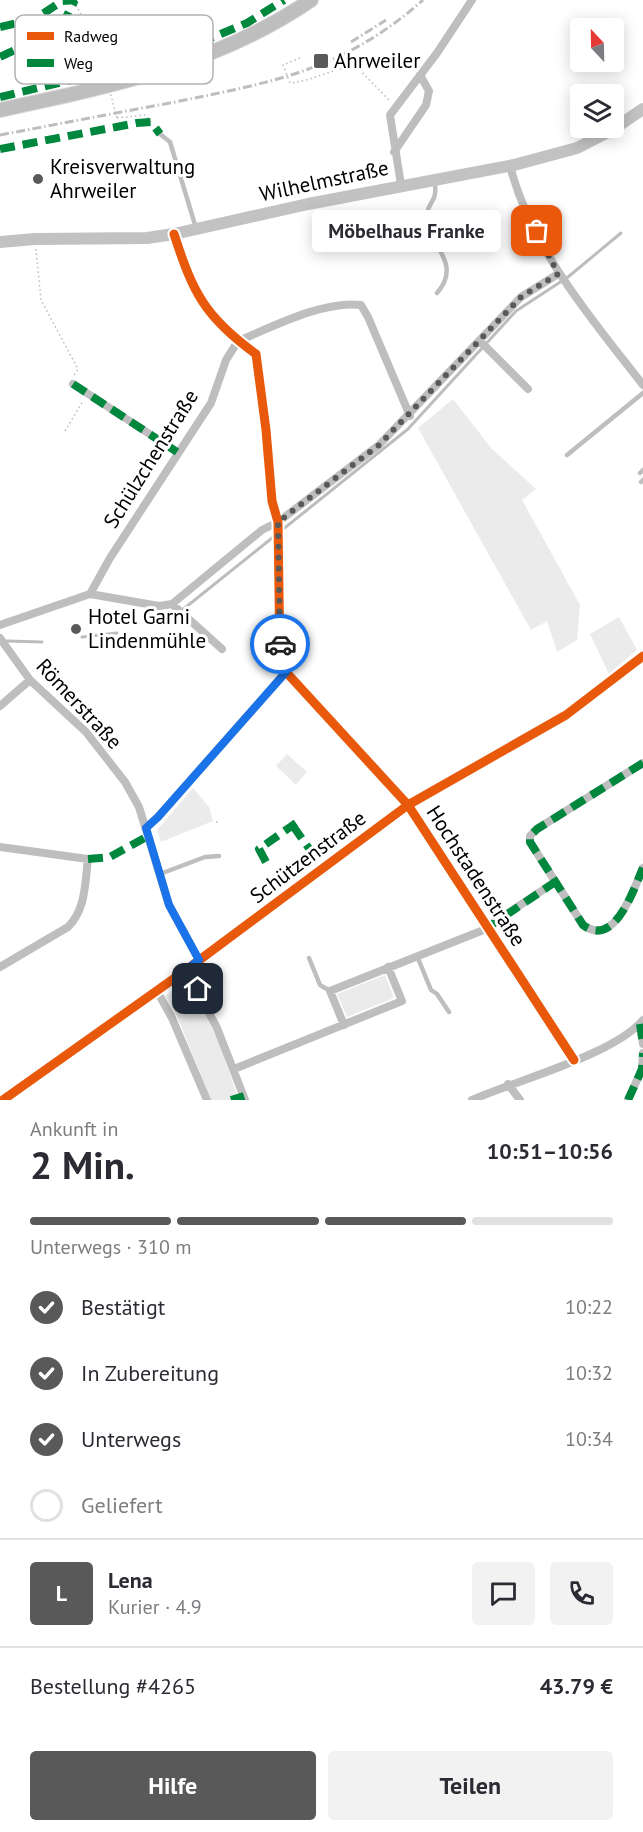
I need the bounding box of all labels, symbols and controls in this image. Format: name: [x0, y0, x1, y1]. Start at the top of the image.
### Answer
legend: [15, 15, 213, 84]
north arrow: [570, 18, 624, 72]
map controls: [570, 18, 624, 138]
text: Radweg: [64, 26, 118, 46]
place label: Ahrweiler: [334, 47, 420, 74]
marker: Ahrweiler: [312, 52, 330, 70]
text: Weg: [64, 53, 93, 73]
button: layers: [570, 84, 624, 138]
place label: Kreisverwaltung Ahrweiler: [50, 153, 195, 204]
street label: Wilhelmstraße: [257, 154, 391, 207]
marker: Kreisverwaltung Ahrweiler: [31, 172, 45, 186]
pin: [511, 205, 562, 256]
callout: Möbelhaus Franke: [312, 210, 501, 252]
icon: bag: [520, 214, 553, 247]
text: Möbelhaus Franke: [328, 218, 485, 244]
street label: Schülzchenstraße: [97, 384, 204, 533]
place label: Hotel Garni Lindenmühle: [88, 603, 206, 654]
courier: [250, 614, 310, 674]
marker: Hotel Garni Lindenmühle: [69, 622, 83, 636]
icon: car: [264, 628, 297, 661]
street label: Römerstraße: [31, 653, 128, 755]
street label: Hochstadenstraße: [421, 800, 532, 951]
street label: Schützenstraße: [244, 804, 371, 909]
pin: [172, 963, 223, 1014]
icon: home: [181, 972, 214, 1005]
text: Ankunft in: [30, 1116, 118, 1142]
text: 10:51–10:56: [487, 1137, 613, 1165]
text: 2 Min.: [30, 1139, 135, 1190]
text: Unterwegs · 310 m: [30, 1234, 191, 1260]
icon: check: [30, 1291, 63, 1324]
text: Bestätigt: [81, 1293, 165, 1321]
text: 10:22: [565, 1294, 613, 1320]
icon: check: [30, 1357, 63, 1390]
text: In Zubereitung: [81, 1359, 219, 1387]
text: 10:32: [565, 1360, 613, 1386]
icon: check: [30, 1423, 63, 1456]
text: Unterwegs: [81, 1425, 181, 1453]
text: 10:34: [565, 1426, 613, 1452]
text: Geliefert: [81, 1491, 163, 1519]
button: chat: [472, 1562, 535, 1625]
button: phone: [550, 1562, 613, 1625]
text: Lena: [108, 1566, 153, 1594]
text: L: [56, 1579, 67, 1607]
text: Kurier · 4.9: [108, 1594, 202, 1620]
text: Bestellung #4265: [30, 1672, 196, 1700]
text: 43.79 €: [540, 1672, 613, 1700]
button: Hilfe: [30, 1751, 316, 1820]
button: Teilen: [328, 1751, 613, 1820]

